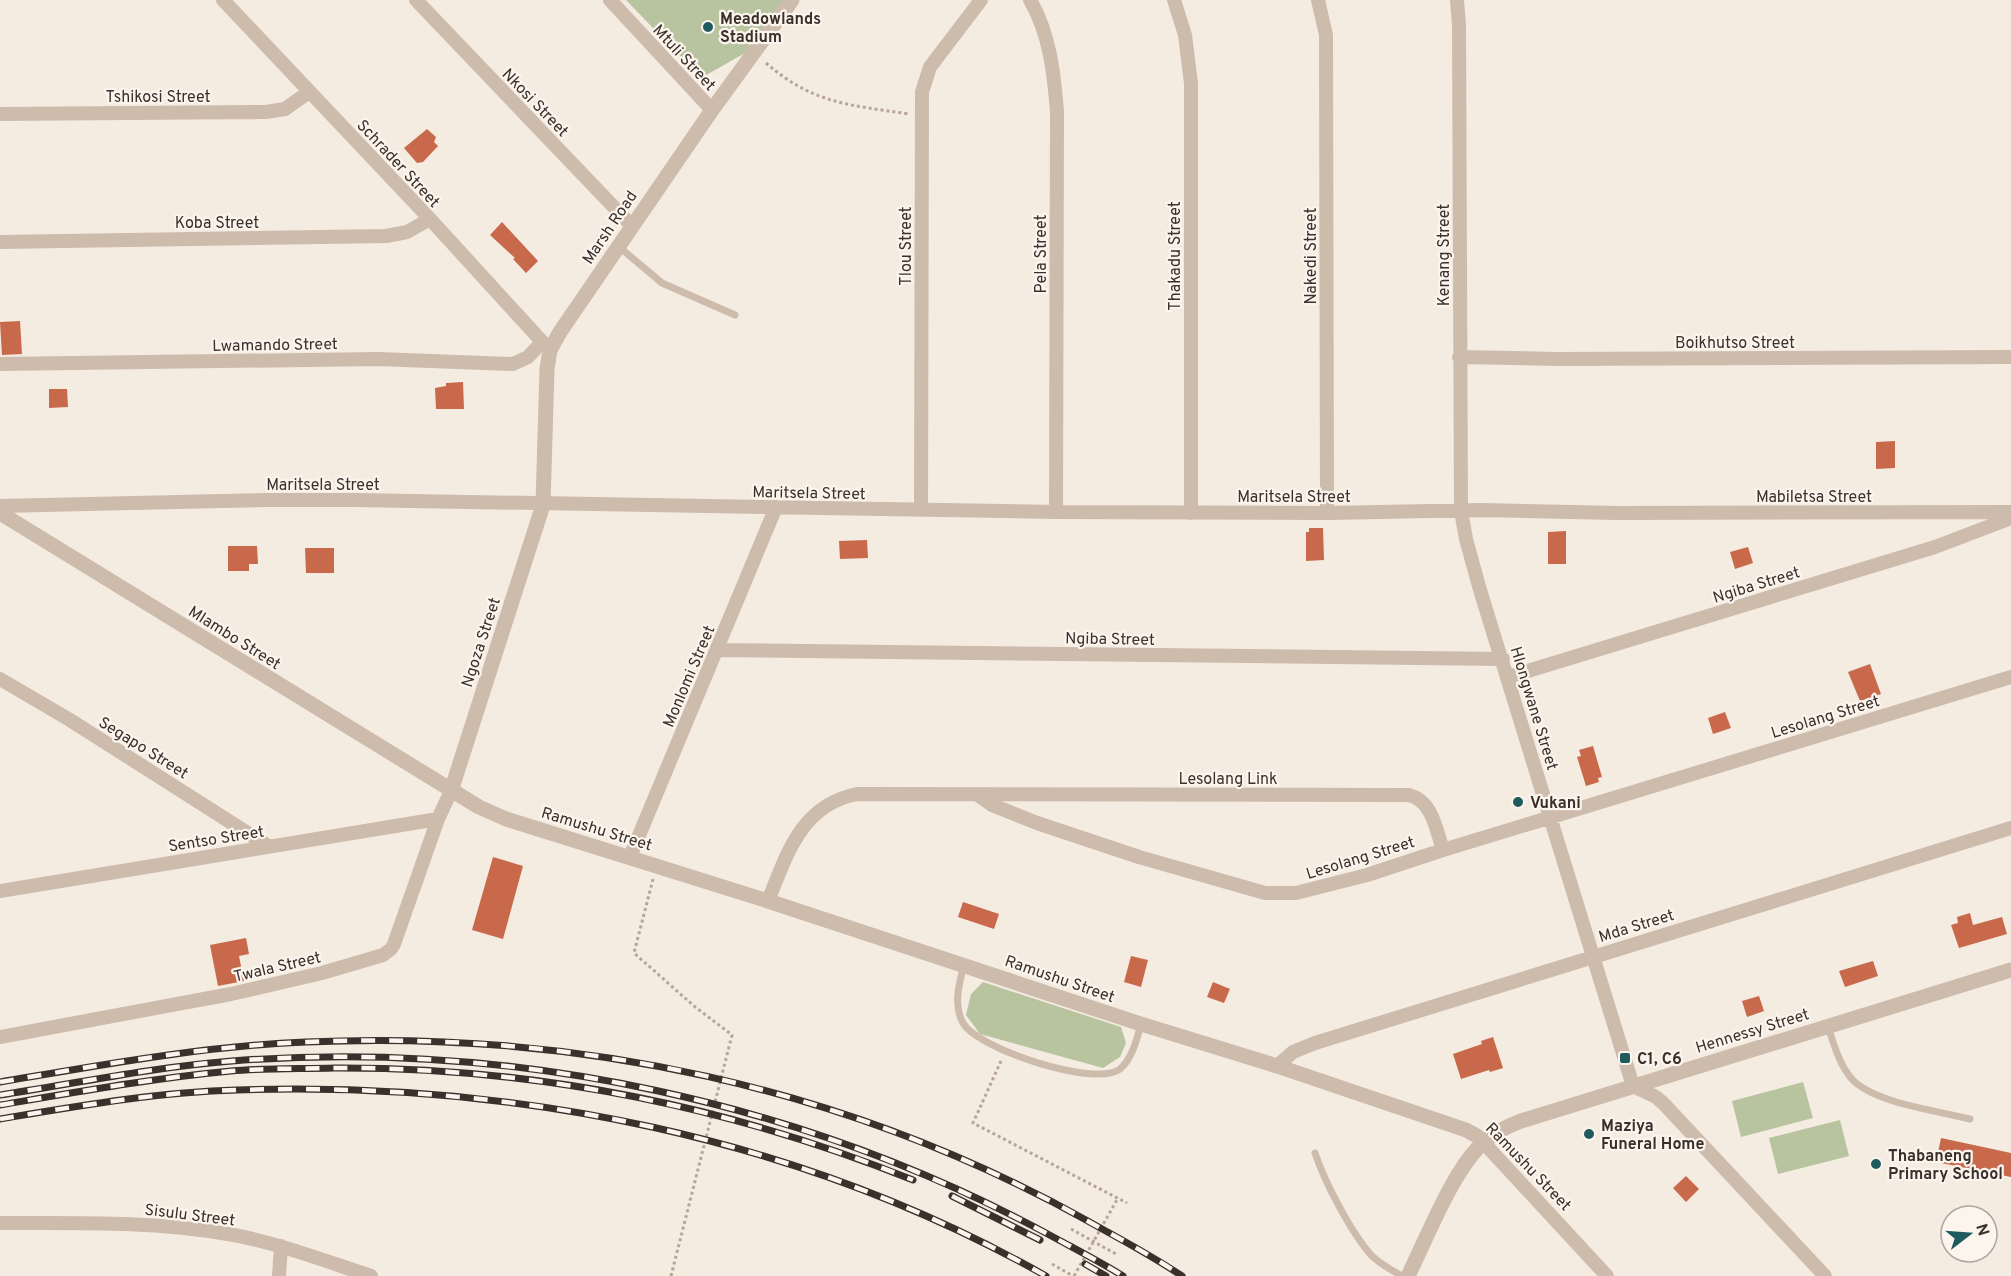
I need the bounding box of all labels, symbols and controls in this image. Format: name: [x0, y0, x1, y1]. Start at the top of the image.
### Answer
place label: Meadowlands Stadium: [720, 10, 821, 48]
marker: Meadowlands Stadium: [701, 20, 715, 34]
street label: Mtuli Street: [648, 21, 719, 96]
street label: Nkosi Street: [497, 65, 572, 142]
street label: Tshikosi Street: [106, 88, 210, 108]
street label: Schrader Street: [352, 116, 443, 212]
street label: Marsh Road: [579, 188, 643, 269]
street label: Thakadu Street: [1166, 201, 1186, 311]
street label: Kenang Street: [1435, 204, 1455, 306]
street label: Tlou Street: [897, 206, 917, 286]
street label: Nakedi Street: [1302, 207, 1322, 305]
street label: Koba Street: [175, 214, 259, 234]
street label: Pela Street: [1032, 214, 1052, 294]
street label: Boikhutso Street: [1675, 334, 1795, 354]
street label: Lwamando Street: [212, 335, 338, 357]
street label: Maritsela Street: [266, 476, 380, 496]
street label: Maritsela Street: [752, 483, 866, 505]
street label: Maritsela Street: [1237, 488, 1351, 508]
street label: Mabiletsa Street: [1756, 488, 1872, 508]
street label: Ngiba Street: [1711, 563, 1802, 609]
street label: Ngoza Street: [458, 595, 506, 690]
street label: Mlambo Street: [184, 602, 284, 675]
street label: Monlomi Street: [659, 623, 720, 731]
street label: Ngiba Street: [1065, 629, 1155, 651]
street label: Hlongwane Street: [1505, 644, 1561, 773]
street label: Lesolang Street: [1769, 692, 1882, 744]
street label: Segapo Street: [94, 713, 191, 784]
street label: Lesolang Link: [1178, 770, 1278, 790]
place label: Vukani: [1530, 794, 1581, 814]
marker: Vukani: [1511, 795, 1525, 809]
street label: Ramushu Street: [539, 804, 654, 856]
street label: Sentso Street: [167, 823, 266, 857]
street label: Lesolang Street: [1304, 833, 1417, 885]
street label: Mda Street: [1596, 906, 1677, 948]
street label: Twala Street: [232, 948, 323, 988]
street label: Ramushu Street: [1002, 952, 1117, 1008]
street label: Hennessy Street: [1693, 1005, 1812, 1059]
place label: C1, C6: [1637, 1050, 1682, 1070]
marker: C1, C6: [1618, 1051, 1632, 1065]
place label: Maziya Funeral Home: [1601, 1117, 1704, 1155]
street label: Ramushu Street: [1480, 1119, 1575, 1216]
marker: Maziya Funeral Home: [1582, 1127, 1596, 1141]
place label: Thabaneng Primary School: [1888, 1147, 2003, 1185]
marker: Thabaneng Primary School: [1869, 1157, 1883, 1171]
street label: Sisulu Street: [143, 1201, 236, 1231]
north arrow: [1939, 1204, 1999, 1264]
text: N: [1970, 1222, 1993, 1239]

